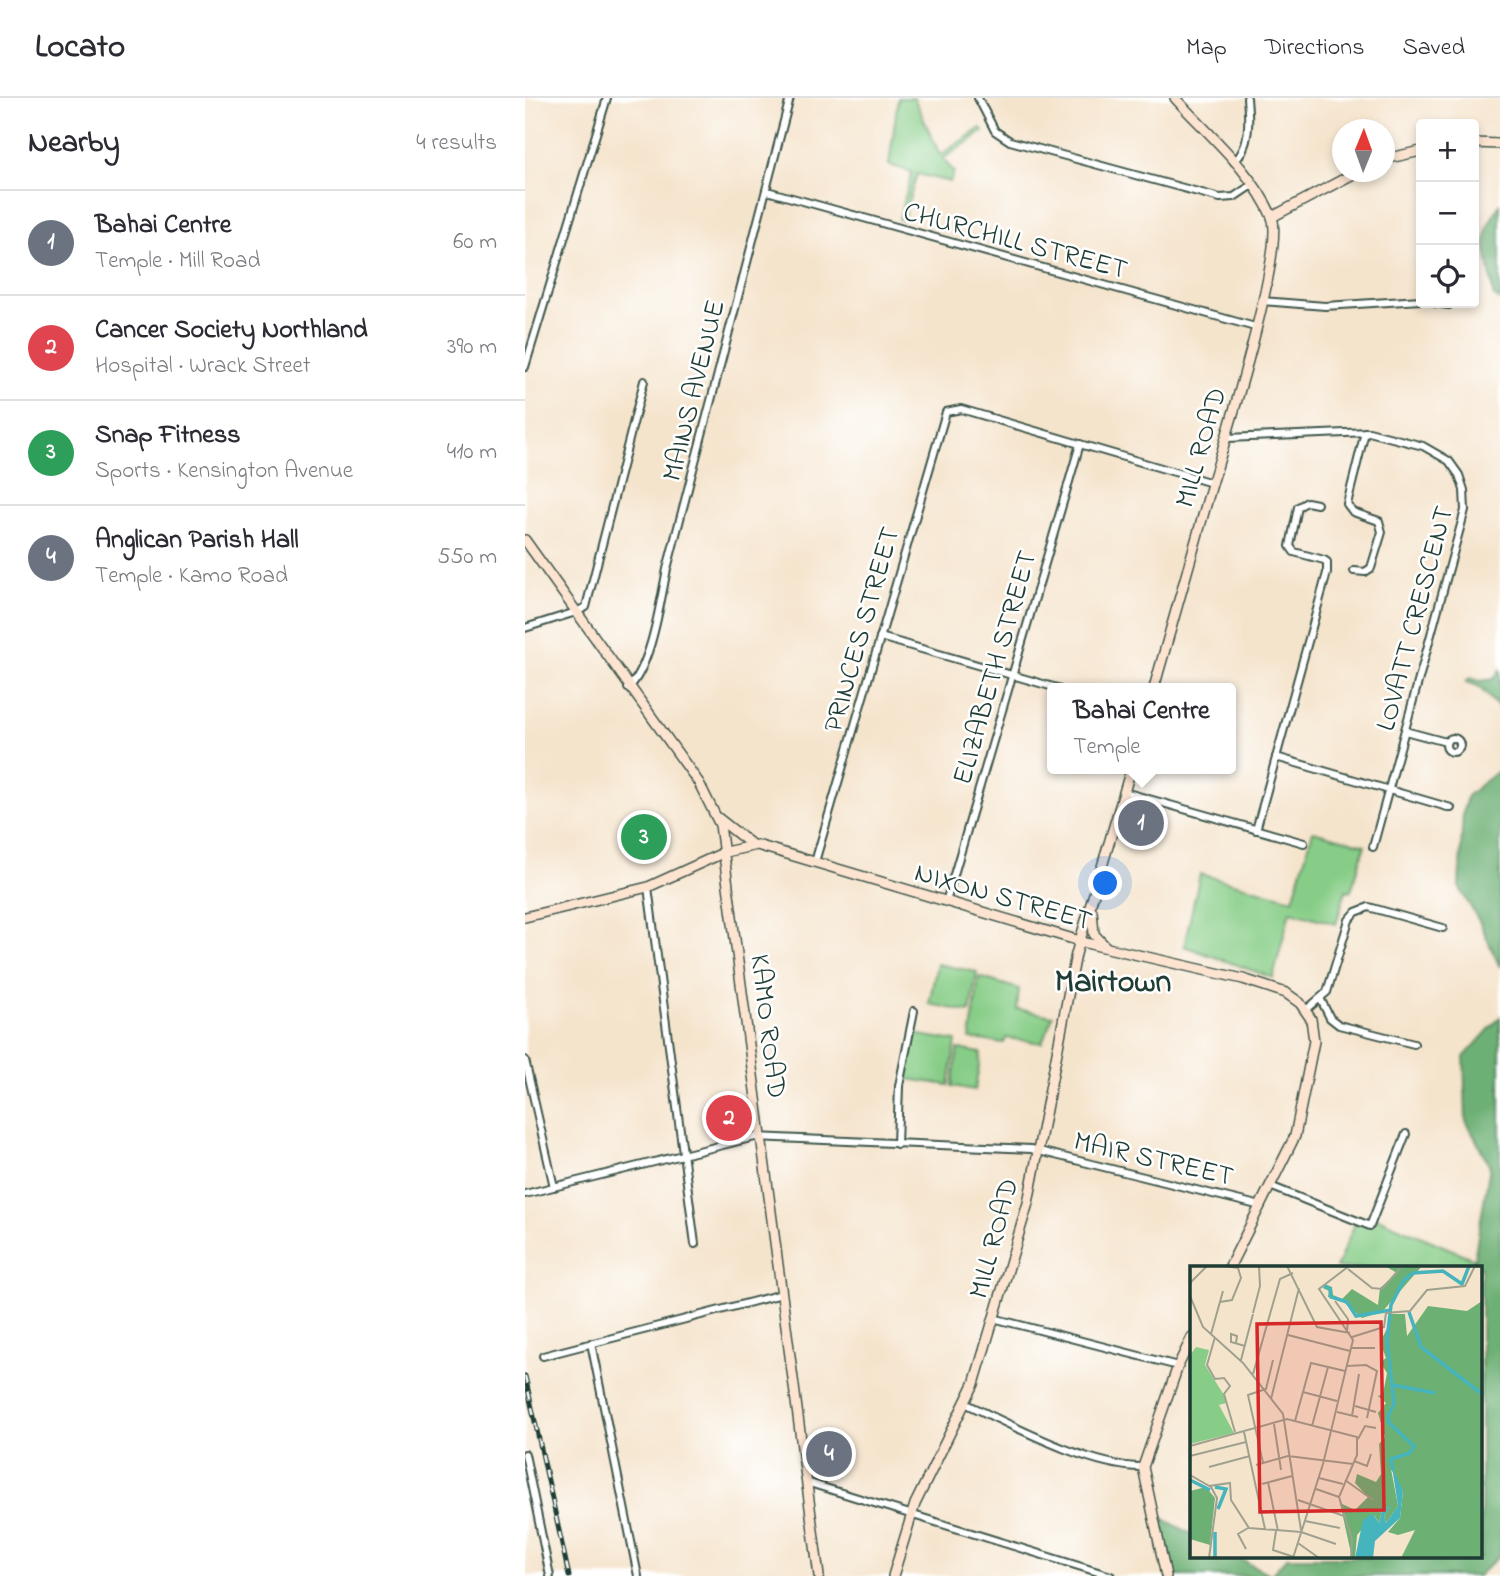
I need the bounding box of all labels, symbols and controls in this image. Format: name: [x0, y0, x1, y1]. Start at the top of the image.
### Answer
text: Locato: [35, 24, 125, 72]
text: Map: [1186, 31, 1227, 66]
text: Directions: [1265, 31, 1364, 66]
text: Saved: [1402, 31, 1465, 66]
north arrow: [1332, 119, 1395, 182]
map controls: [1416, 119, 1479, 308]
button: +: [1416, 119, 1479, 182]
text: Nearby: [28, 122, 120, 166]
text: 4 results: [416, 127, 497, 160]
button: −: [1416, 182, 1479, 245]
street label: CHURCHILL STREET: [898, 193, 1132, 292]
text: Bahai Centre: [95, 207, 231, 245]
text: 1: [47, 226, 55, 259]
text: 60 m: [453, 226, 497, 259]
text: Temple · Mill Road: [95, 245, 260, 278]
button: locate: [1416, 245, 1479, 308]
street label: MAINS AVENUE: [653, 296, 738, 486]
text: Cancer Society Northland: [95, 312, 368, 350]
text: 2: [45, 331, 57, 364]
text: 390 m: [447, 331, 497, 364]
text: Hospital · Wrack Street: [95, 350, 310, 383]
street label: MILL ROAD: [1166, 383, 1239, 513]
text: Snap Fitness: [95, 417, 240, 455]
text: 3: [46, 436, 56, 469]
text: 410 m: [447, 436, 497, 469]
text: Sports · Kensington Avenue: [95, 455, 353, 488]
street label: LOVATT CRESCENT: [1367, 502, 1466, 736]
text: Anglican Parish Hall: [95, 522, 299, 560]
street label: PRINCES STREET: [814, 522, 912, 738]
text: 4: [46, 541, 56, 574]
text: 550 m: [437, 541, 497, 574]
street label: ELIZABETH STREET: [943, 546, 1049, 790]
text: Temple · Kamo Road: [95, 560, 288, 593]
popup: [1047, 683, 1236, 774]
text: Bahai Centre: [1073, 693, 1210, 731]
text: Temple: [1073, 731, 1141, 764]
pin: 1: [1118, 797, 1164, 849]
pin: 3: [621, 811, 667, 863]
street label: NIXON STREET: [909, 853, 1097, 943]
your location: [1088, 866, 1122, 900]
street label: KAMO ROAD: [737, 952, 796, 1101]
district label: Mairtown: [1055, 960, 1171, 1007]
pin: 2: [706, 1092, 752, 1144]
street label: MAIR STREET: [1069, 1122, 1237, 1199]
street label: MILL ROAD: [960, 1174, 1031, 1304]
inset map: [1190, 1266, 1483, 1558]
pin: 4: [806, 1428, 852, 1480]

